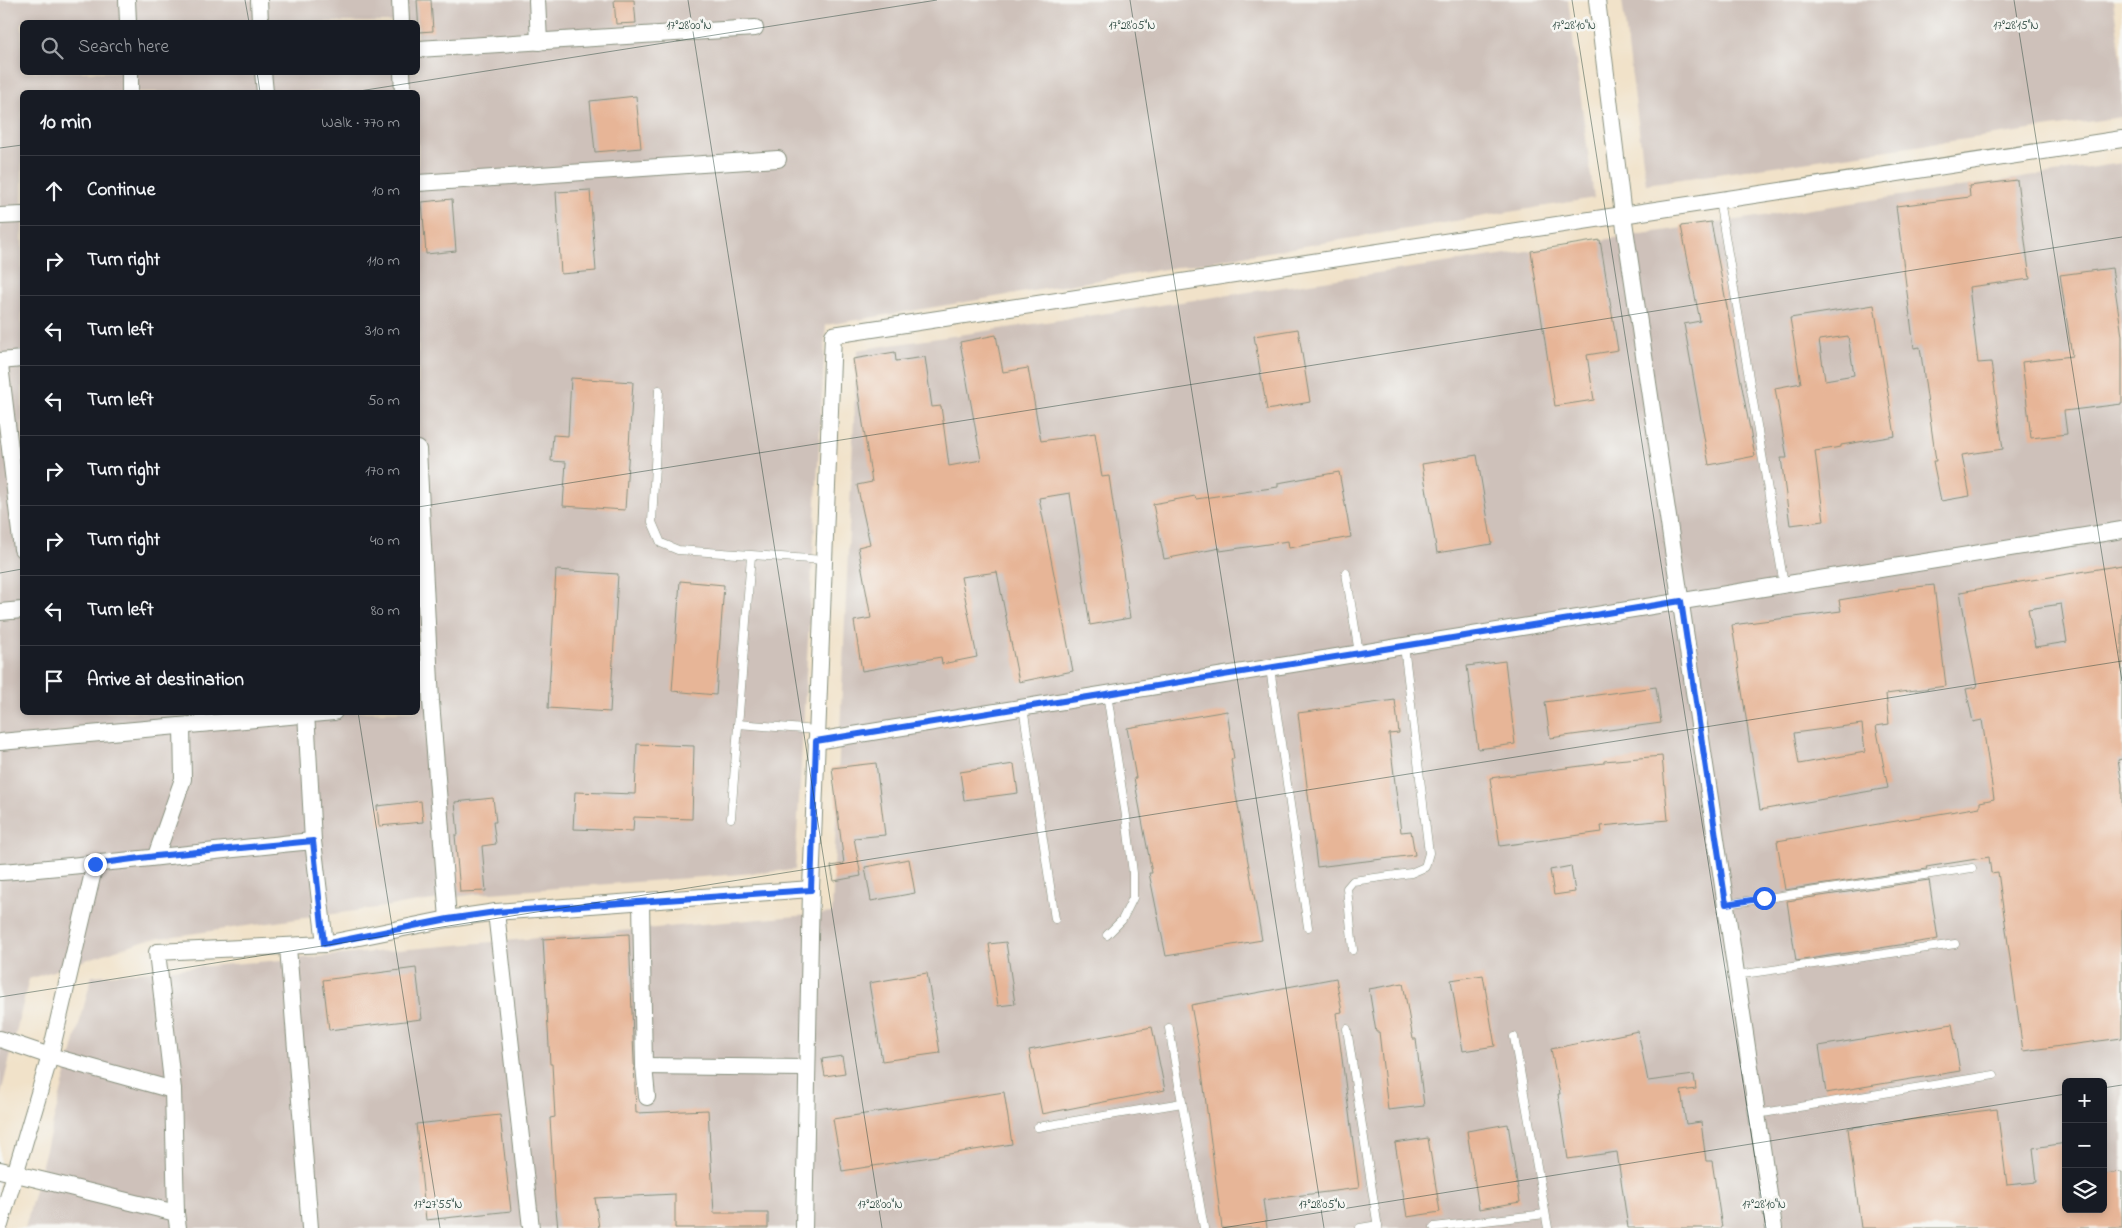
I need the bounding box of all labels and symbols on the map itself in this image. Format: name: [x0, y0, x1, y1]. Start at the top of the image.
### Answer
text: 17°28'00"N: [667, 17, 711, 35]
text: 17°28'05"N: [1109, 17, 1155, 35]
text: 17°28'10"N: [1552, 17, 1596, 35]
text: 17°28'15"N: [1993, 17, 2039, 35]
route end: [84, 853, 107, 876]
route start: [1753, 887, 1776, 910]
text: 17°27'55"N: [414, 1196, 462, 1214]
text: 17°28'00"N: [858, 1196, 902, 1214]
text: 17°28'05"N: [1299, 1196, 1345, 1214]
text: 17°28'10"N: [1742, 1196, 1786, 1214]

